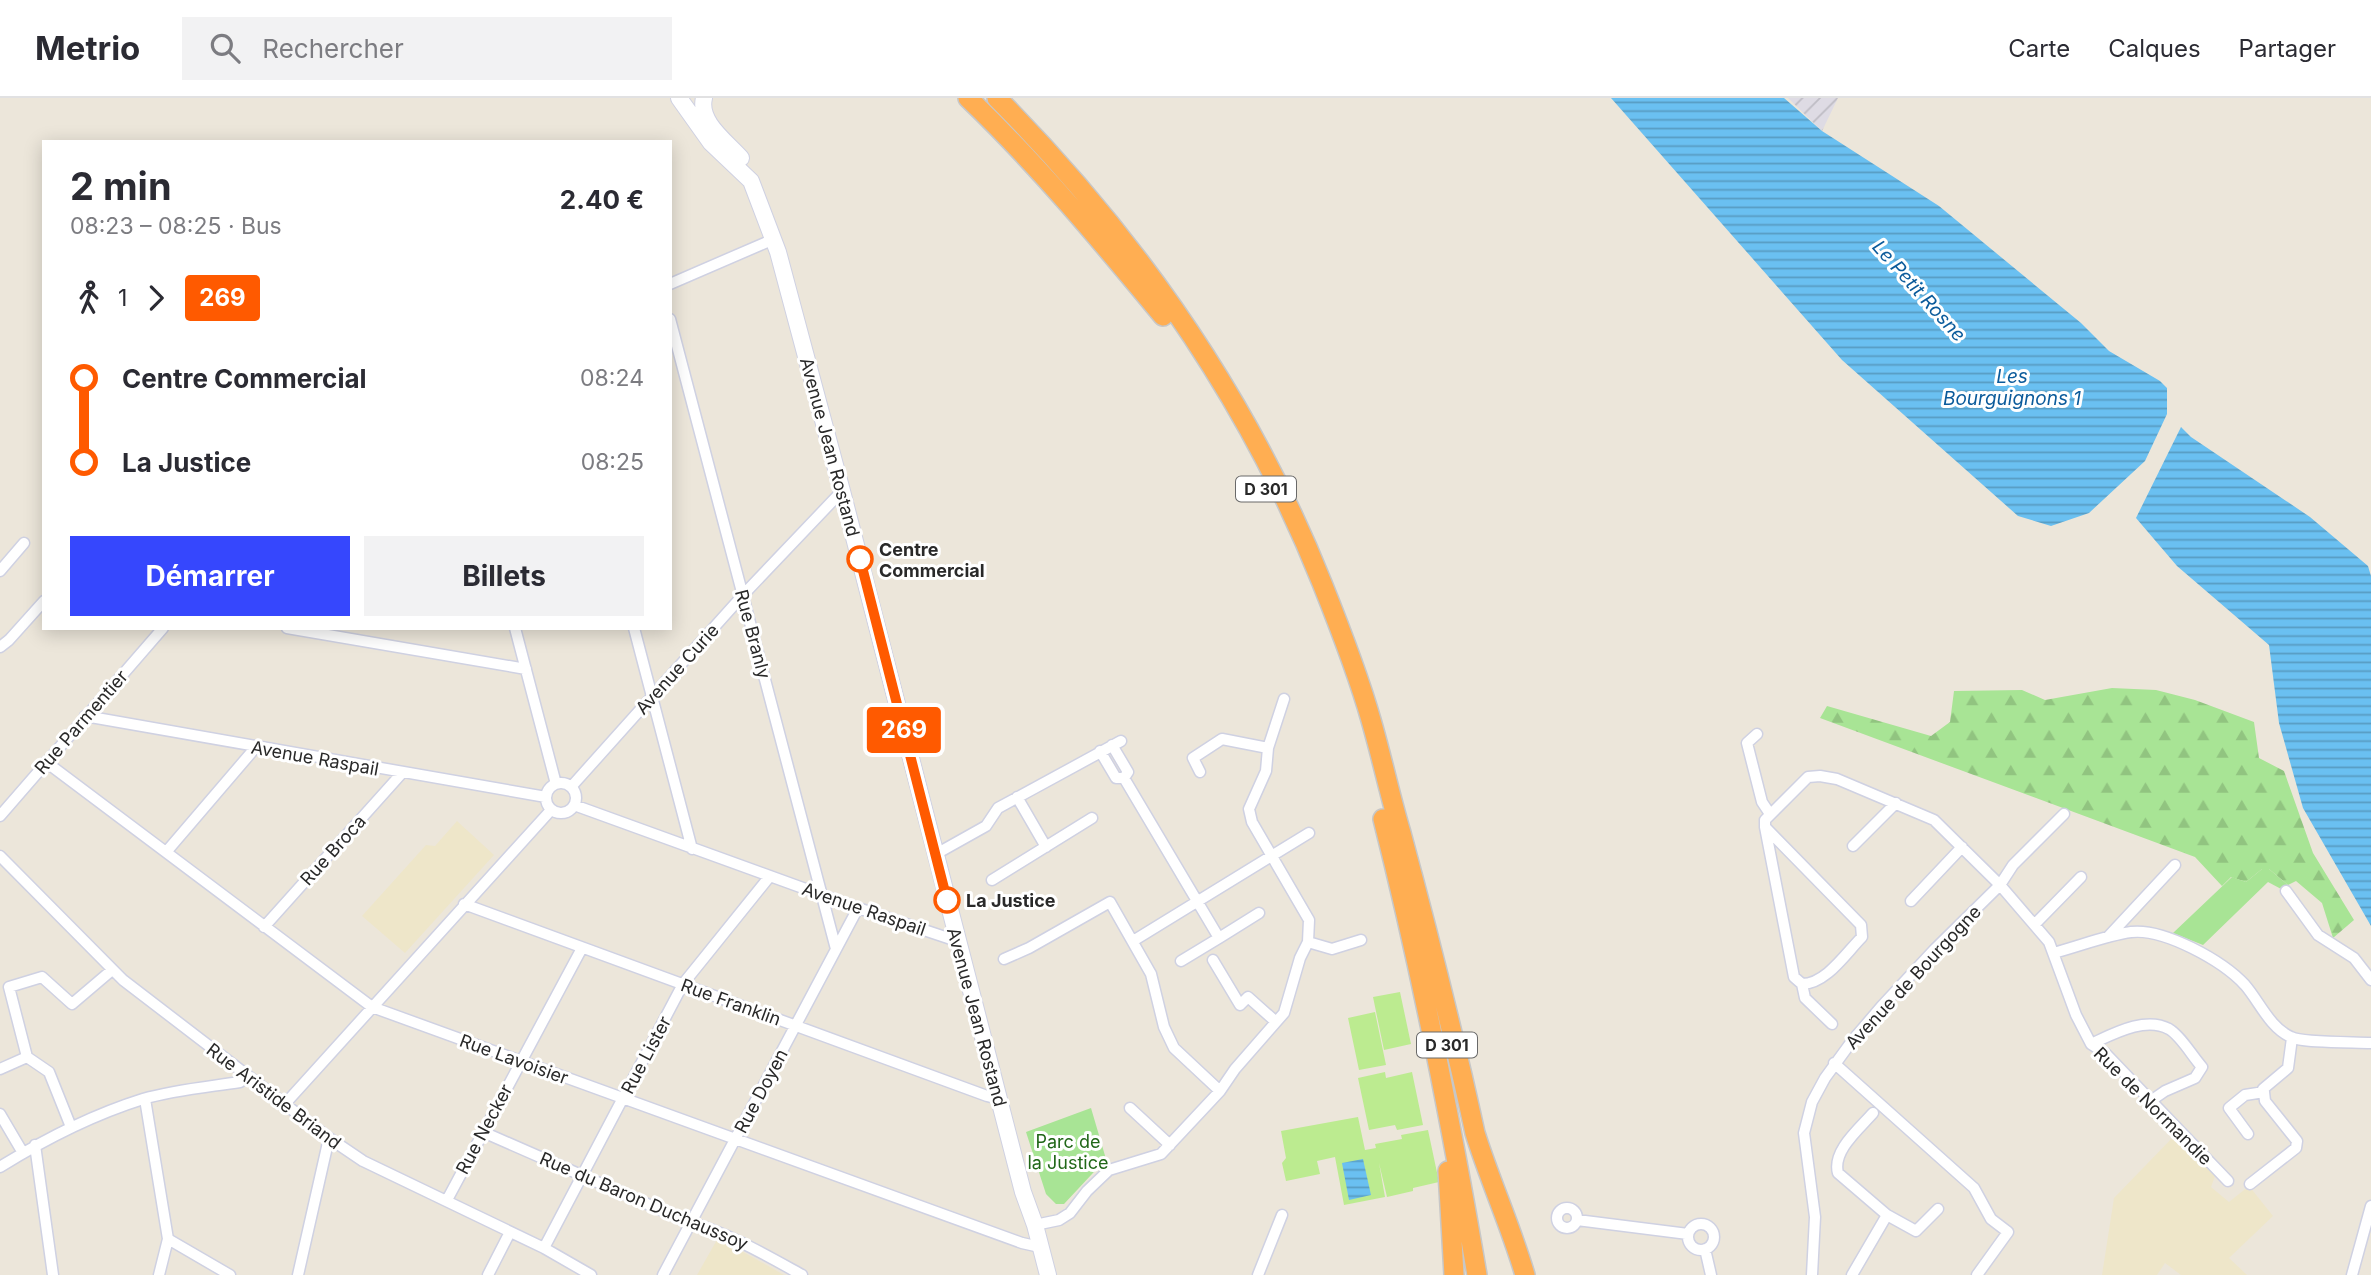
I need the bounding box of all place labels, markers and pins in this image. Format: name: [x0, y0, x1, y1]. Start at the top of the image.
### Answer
place label: Centre Commercial: [879, 539, 985, 581]
marker: Centre Commercial: [847, 546, 873, 572]
marker: La Justice: [934, 887, 960, 913]
place label: La Justice: [966, 890, 1056, 911]

